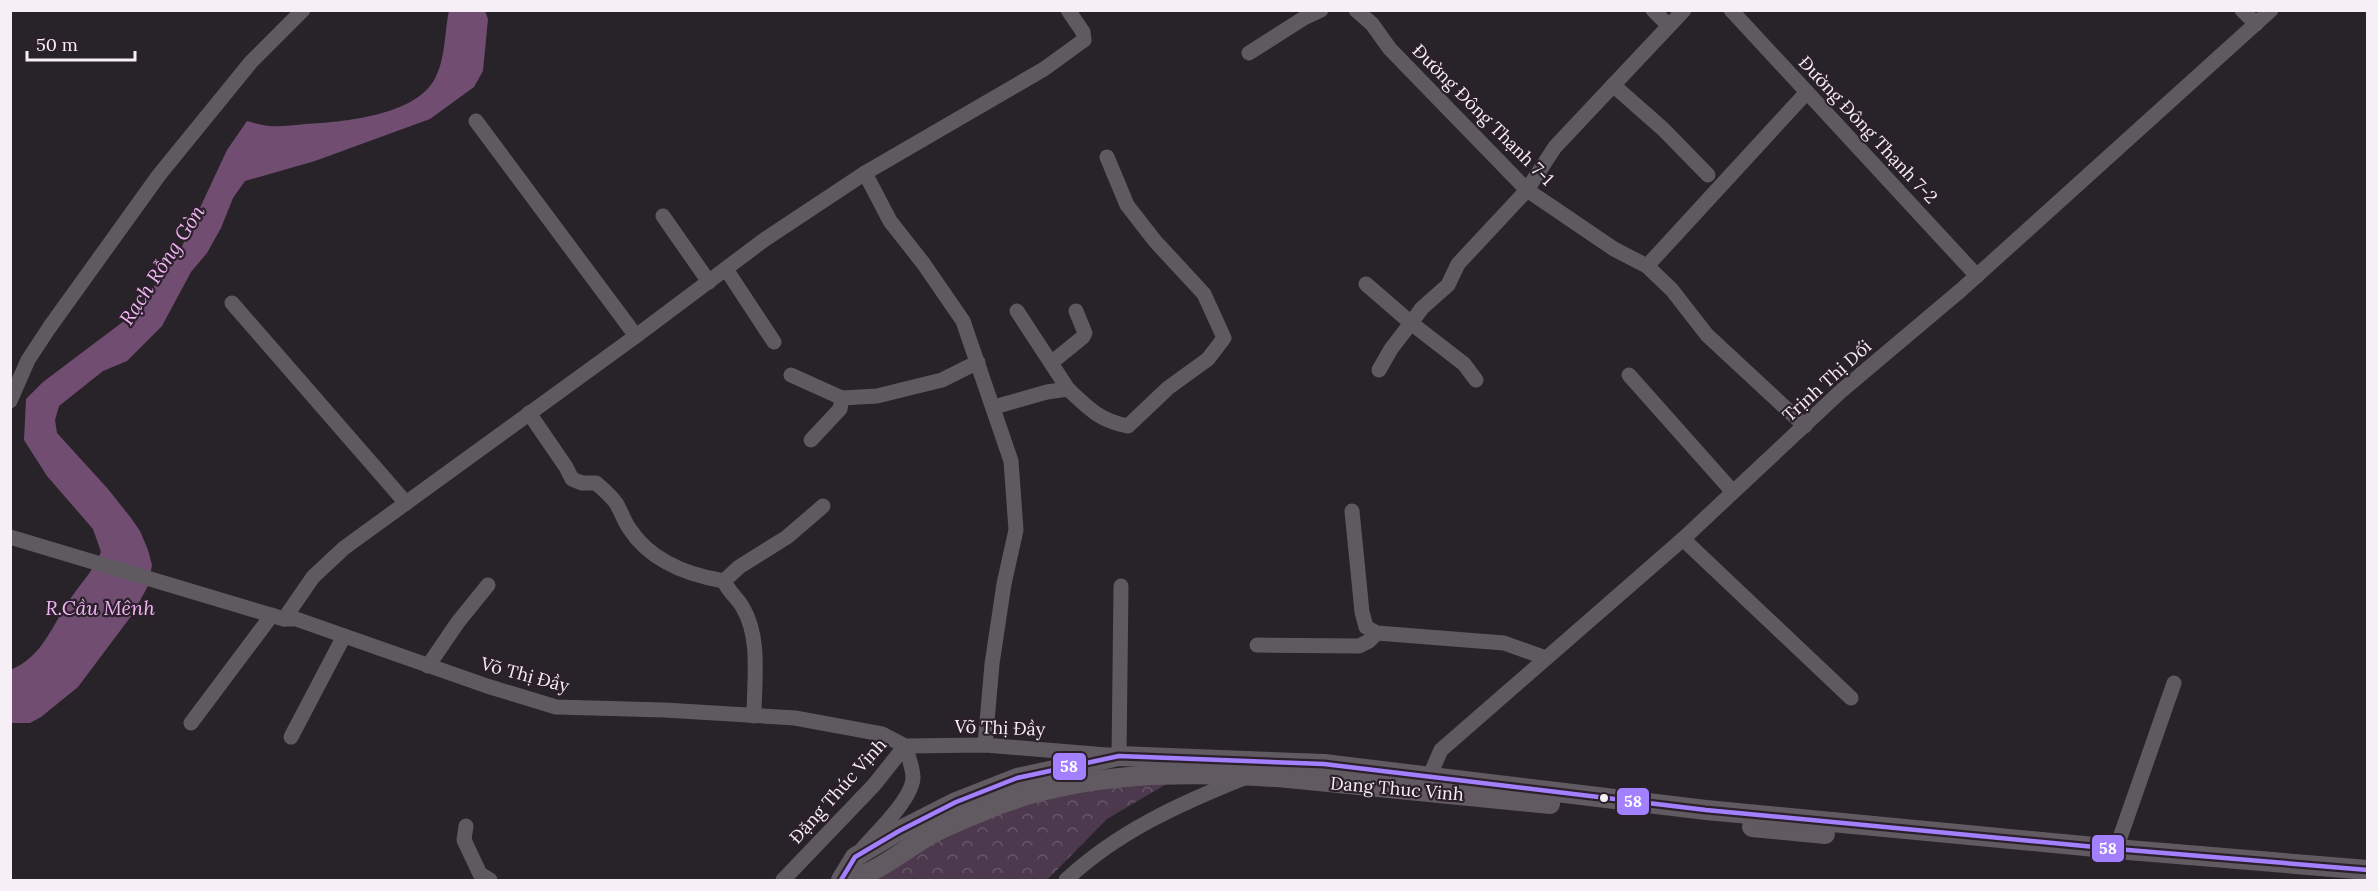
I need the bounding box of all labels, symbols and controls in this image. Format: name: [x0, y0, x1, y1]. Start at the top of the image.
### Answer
scale bar: [27, 24, 135, 62]
text: 50 m: [36, 33, 78, 56]
street label: Đường Đông Thạnh 7-1: [1408, 39, 1559, 190]
street label: Đường Đông Thạnh 7-2: [1794, 51, 1943, 208]
water label: Rạch Rỗng Gòn: [113, 199, 210, 330]
street label: Trịnh Thị Dối: [1777, 335, 1876, 427]
water label: R.Cầu Mênh: [45, 595, 155, 620]
street label: Võ Thị Đầy: [477, 651, 572, 697]
street label: Võ Thị Đầy: [953, 714, 1046, 741]
street label: Đặng Thúc Vịnh: [784, 733, 891, 848]
line badge: 58: [1052, 752, 1087, 781]
text: 58: [1060, 756, 1078, 776]
street label: Dang Thuc Vinh: [1329, 771, 1465, 806]
line badge: 58: [1616, 787, 1650, 816]
text: 58: [1624, 791, 1642, 811]
unlabelled marker: [1598, 792, 1610, 804]
line badge: 58: [2091, 834, 2125, 863]
text: 58: [2099, 838, 2117, 858]

